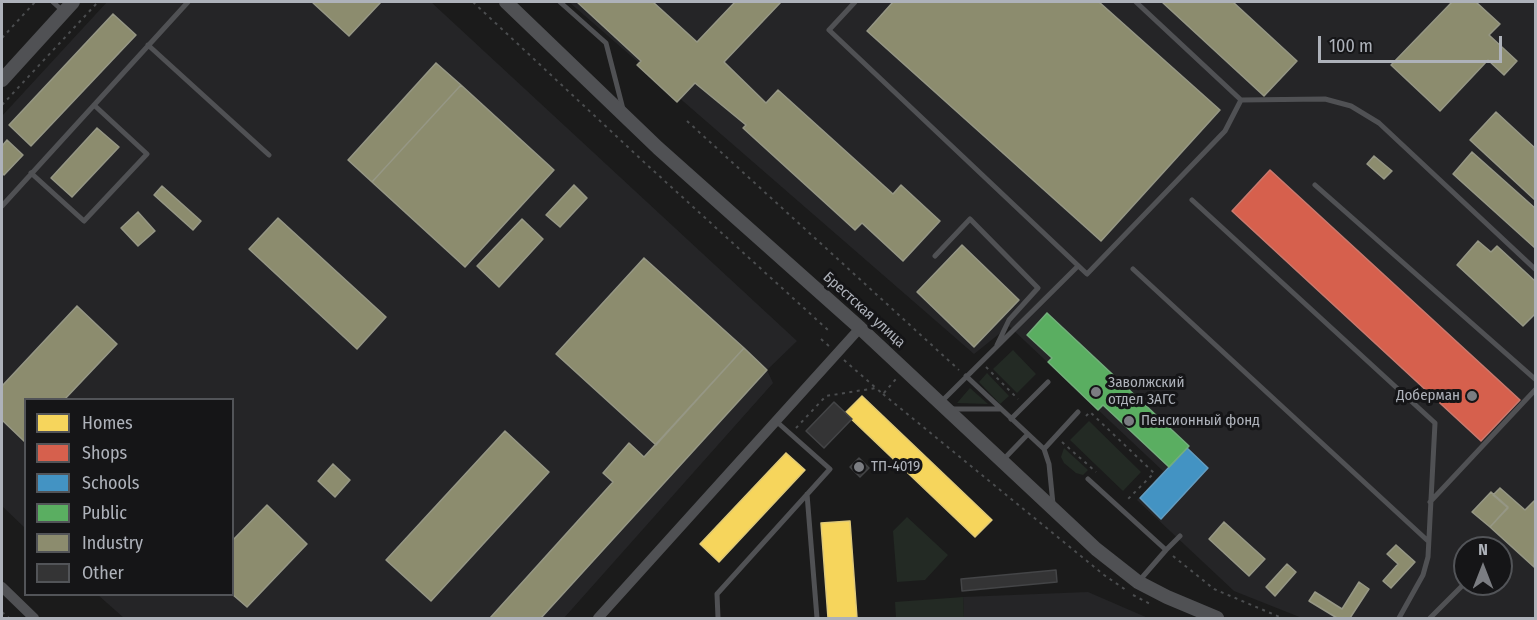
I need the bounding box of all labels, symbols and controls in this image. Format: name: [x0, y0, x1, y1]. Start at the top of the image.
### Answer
scale bar: [1321, 24, 1506, 62]
text: 100 m: [1329, 35, 1373, 57]
street label: Брестская улица: [819, 268, 909, 352]
place label: Заволжский отдел ЗАГС: [1108, 374, 1184, 409]
marker: Заволжский отдел ЗАГС: [1089, 385, 1103, 399]
place label: Доберман: [1396, 387, 1460, 405]
marker: Доберман: [1465, 389, 1479, 403]
legend: [24, 398, 234, 596]
text: Homes: [82, 412, 133, 434]
place label: Пенсионный фонд: [1141, 412, 1260, 430]
marker: Пенсионный фонд: [1122, 414, 1136, 428]
text: Shops: [82, 442, 127, 464]
place label: ТП-4019: [871, 458, 920, 476]
marker: ТП-4019: [852, 460, 866, 474]
text: Schools: [82, 472, 140, 494]
text: Public: [82, 502, 127, 524]
text: Industry: [82, 532, 143, 554]
north arrow: [1453, 536, 1513, 596]
text: N: [1478, 540, 1488, 559]
text: Other: [82, 562, 124, 584]

